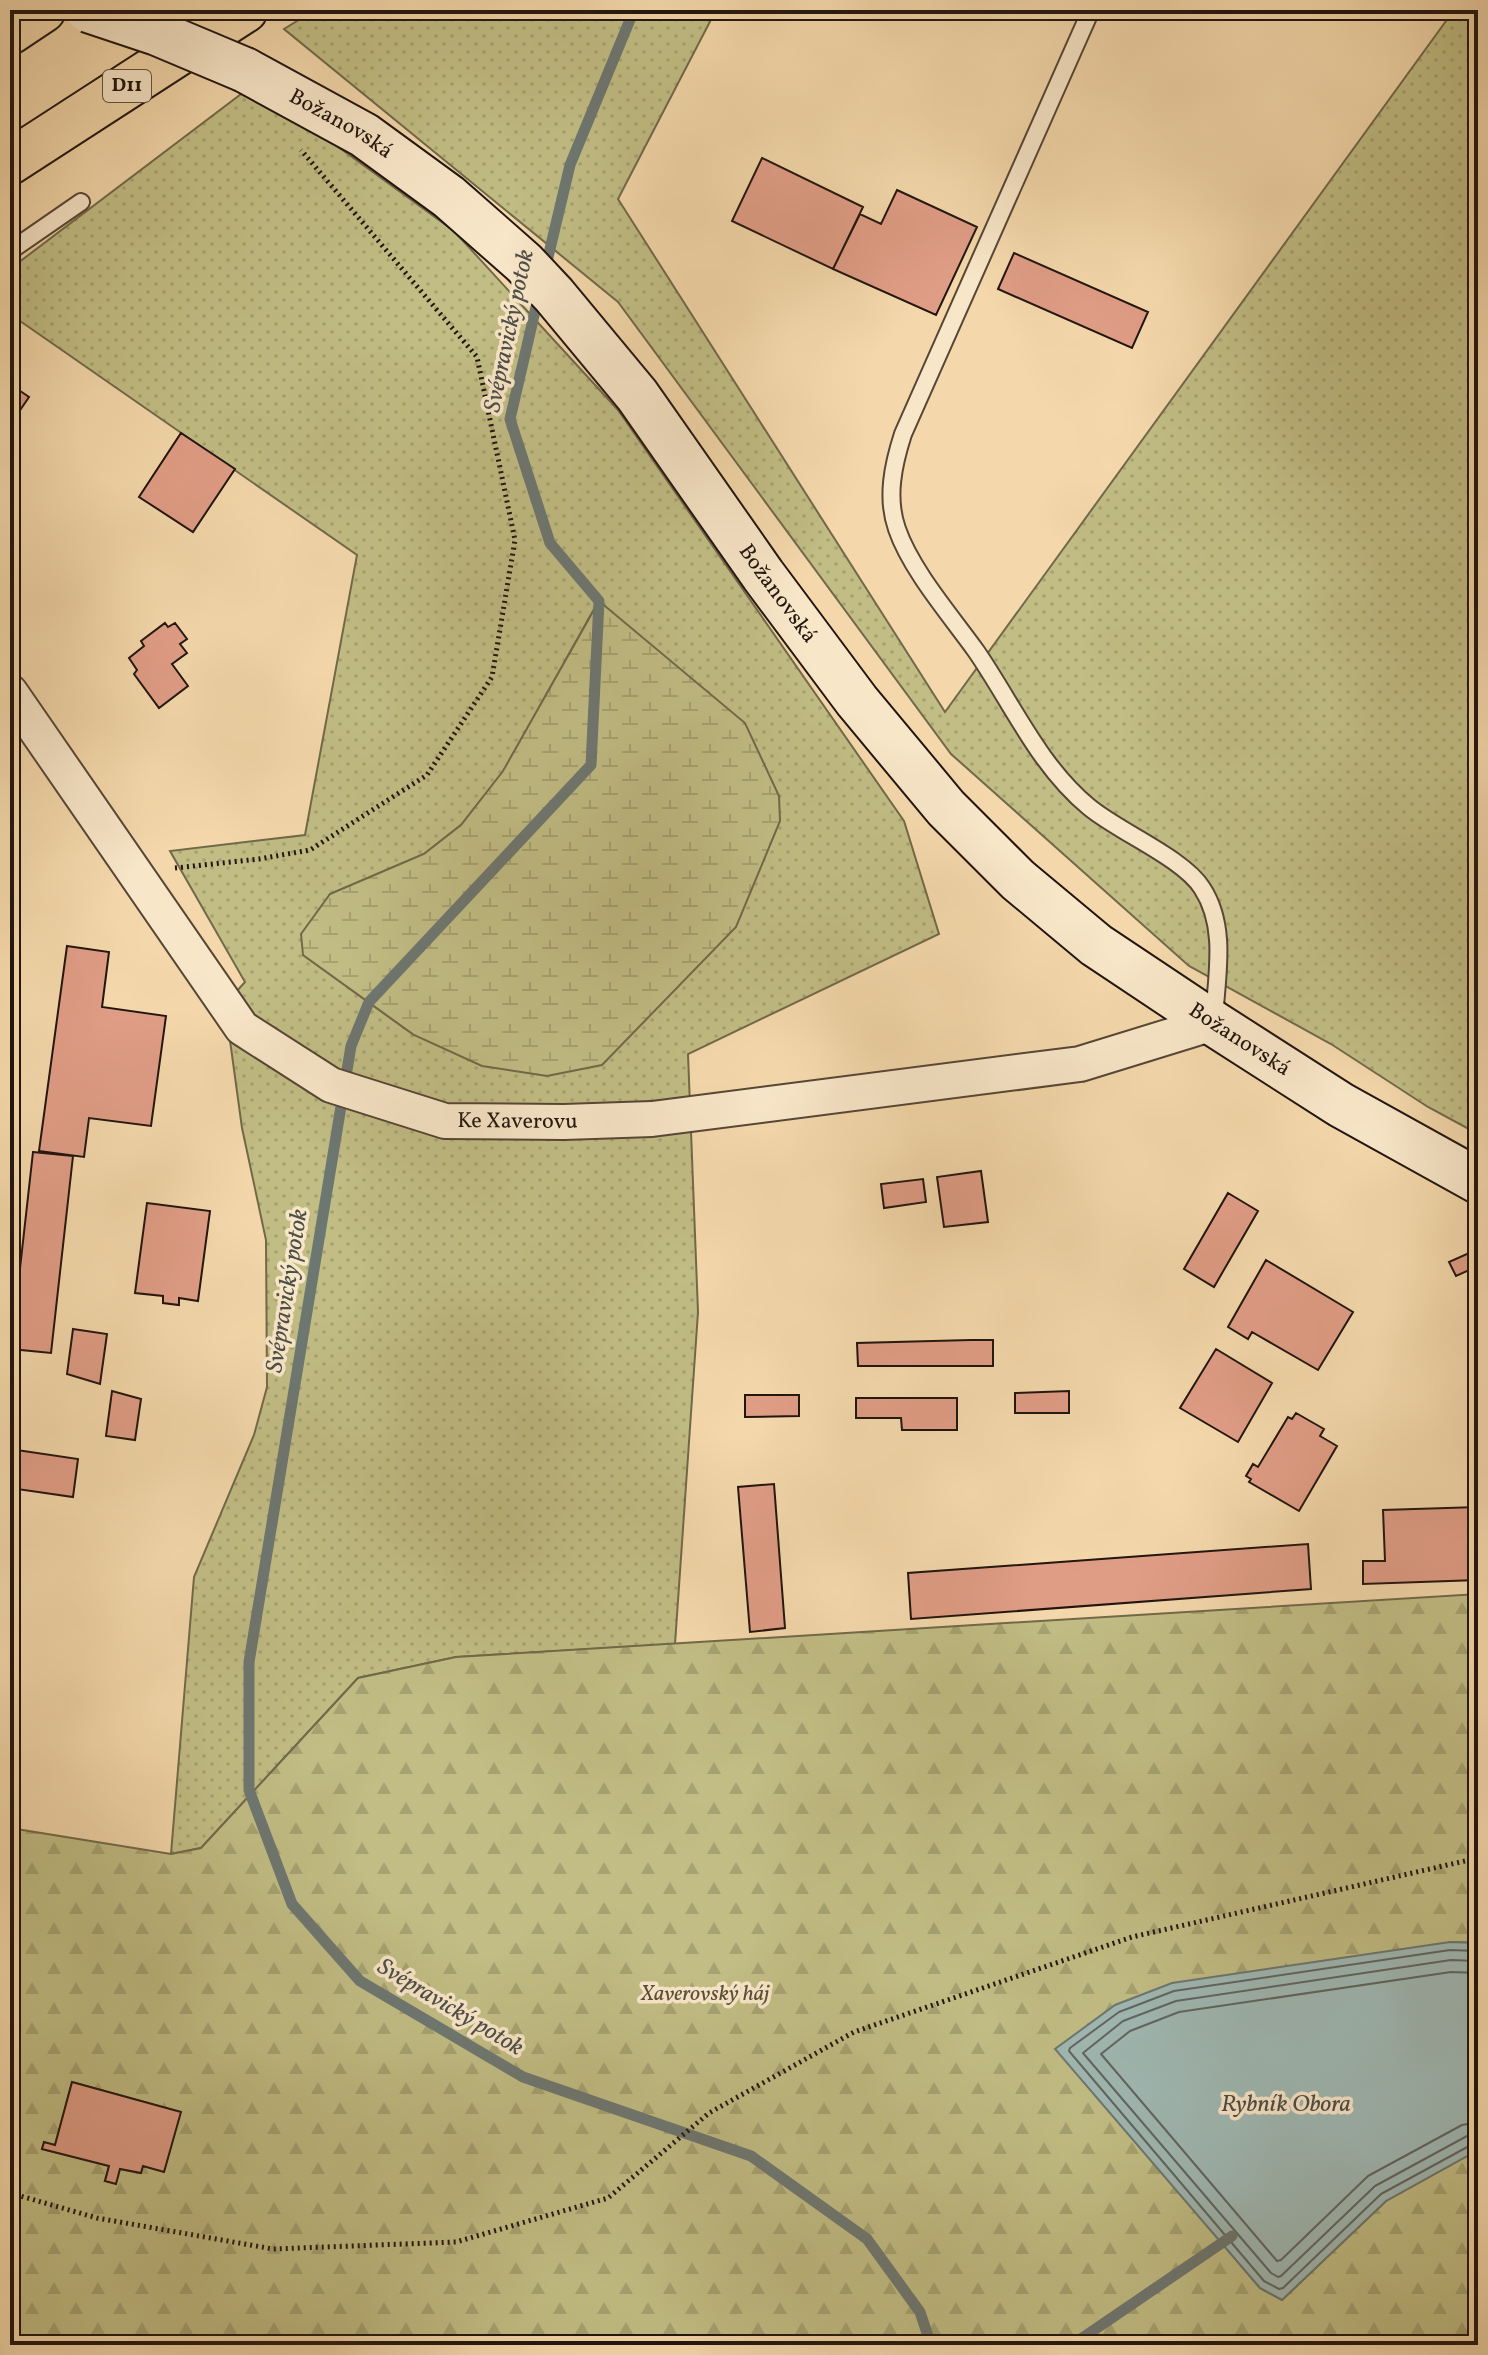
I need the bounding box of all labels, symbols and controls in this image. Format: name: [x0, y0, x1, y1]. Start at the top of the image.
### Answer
road number: D11: [103, 70, 151, 102]
street label: Božanovská: [283, 81, 399, 167]
water label: Svépravický potok: [476, 247, 544, 415]
street label: Božanovská: [731, 538, 824, 650]
street label: Božanovská: [1182, 995, 1297, 1084]
street label: Ke Xaverovu: [457, 1106, 578, 1138]
water label: Svépravický potok: [258, 1207, 318, 1375]
water label: Svépravický potok: [370, 1951, 530, 2065]
park label: Xaverovský háj: [640, 1979, 770, 2010]
water label: Rybník Obora: [1221, 2088, 1351, 2122]

